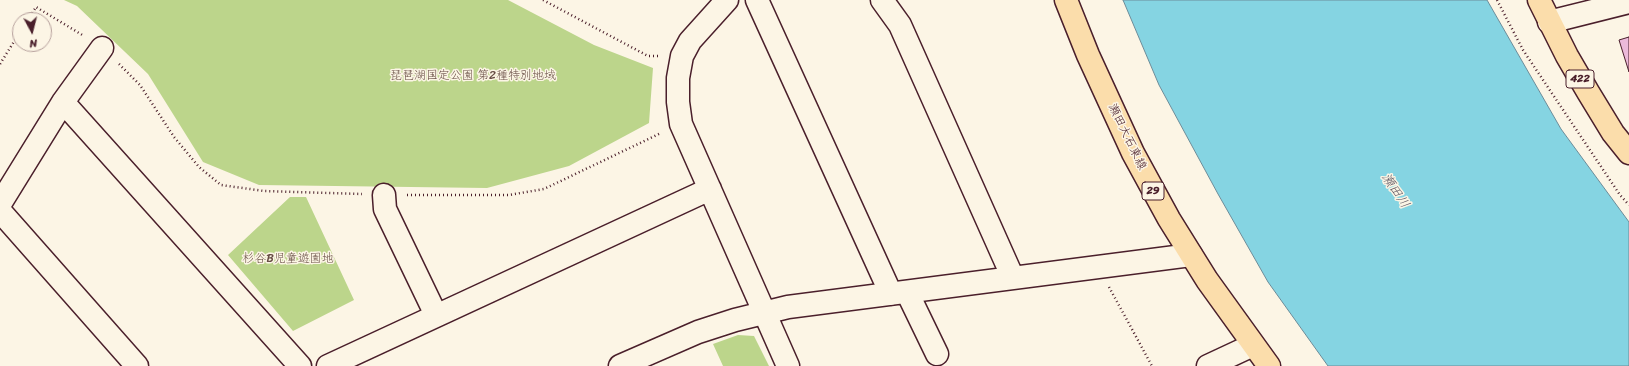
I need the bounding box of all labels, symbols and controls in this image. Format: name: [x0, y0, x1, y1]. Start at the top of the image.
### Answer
north arrow: [12, 12, 52, 52]
text: N: [28, 34, 38, 53]
park label: 琵琶湖国定公園 第2種特別地域: [390, 69, 556, 83]
road number: 422: [1566, 70, 1594, 88]
street label: 瀬田大石東線: [1105, 101, 1149, 173]
water label: 瀬田川: [1378, 170, 1412, 212]
road number: 29: [1142, 182, 1164, 200]
park label: 杉谷B児童遊園地: [242, 252, 334, 266]

